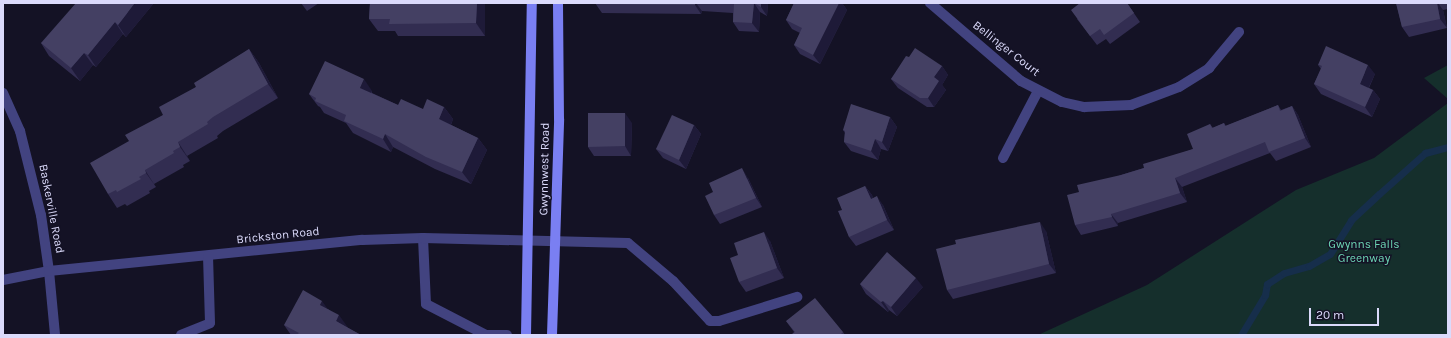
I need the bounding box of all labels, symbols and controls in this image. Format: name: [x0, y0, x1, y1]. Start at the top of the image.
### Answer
street label: Bellinger Court: [970, 18, 1042, 80]
street label: Gwynnwest Road: [537, 123, 553, 215]
street label: Baskerville Road: [35, 163, 67, 255]
street label: Brickston Road: [236, 224, 320, 248]
park label: Gwynns Falls Greenway: [1328, 238, 1400, 266]
scale bar: [1311, 300, 1381, 326]
text: 20 m: [1316, 308, 1344, 322]

